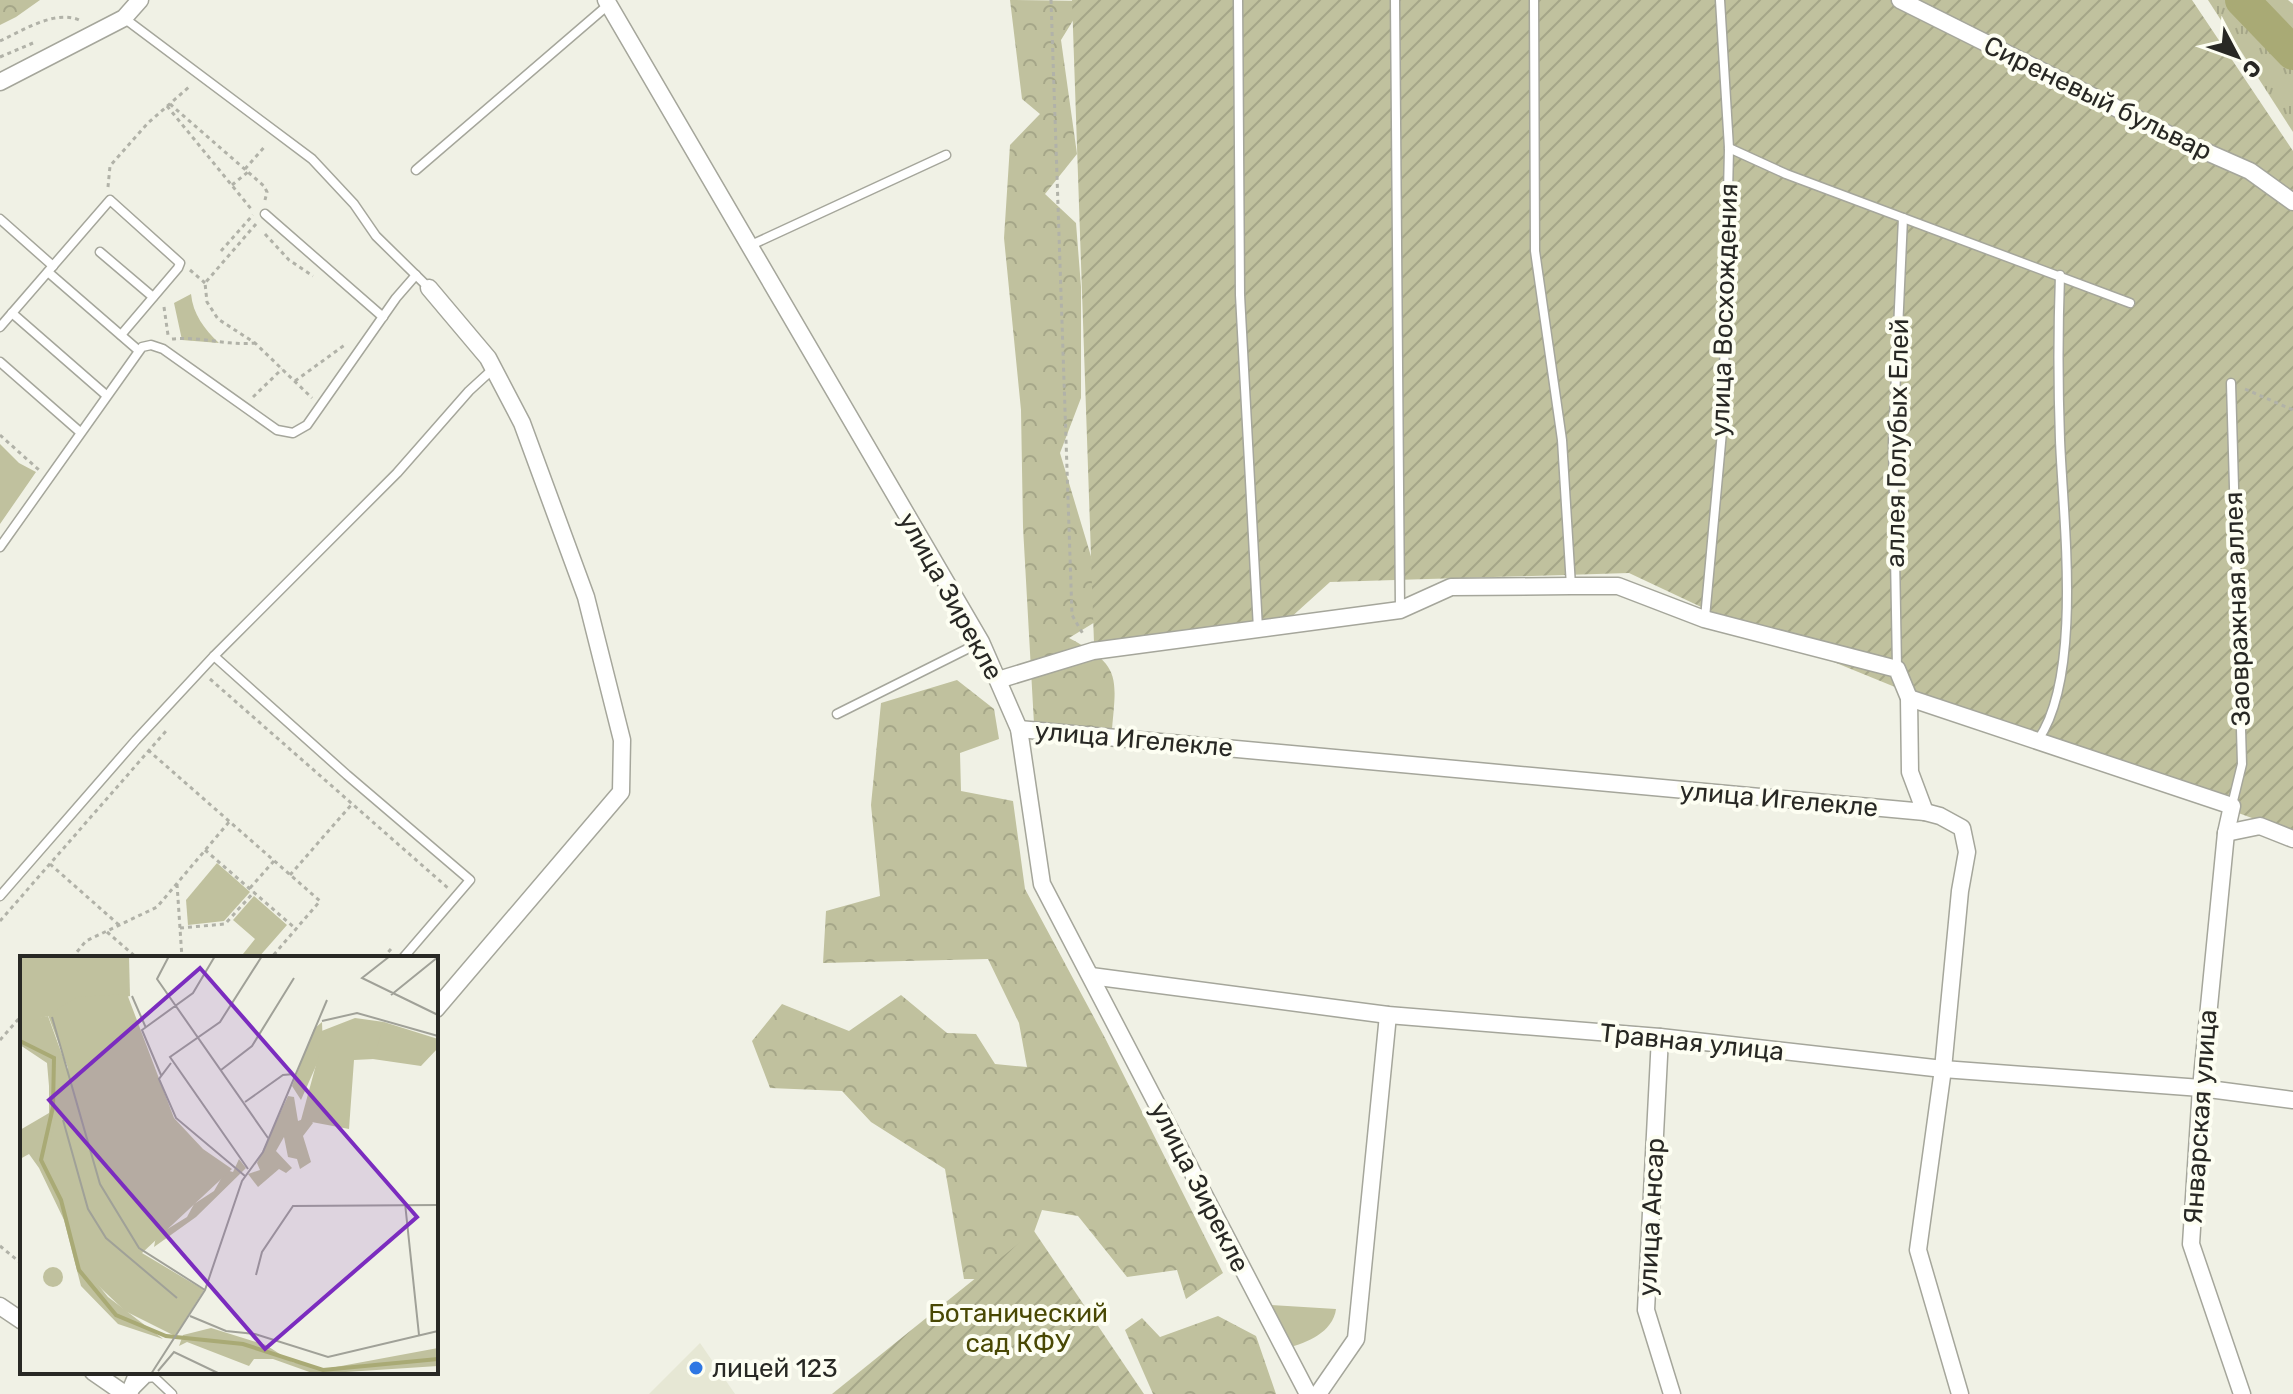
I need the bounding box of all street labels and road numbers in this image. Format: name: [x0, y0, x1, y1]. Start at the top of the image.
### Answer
street label: Сиреневый бульвар: [1979, 30, 2217, 167]
street label: улица Восхождения: [1705, 183, 1744, 437]
street label: аллея Голубых Елей: [1880, 318, 1915, 568]
street label: Заовражная аллея: [2218, 491, 2257, 727]
street label: улица Зирекле: [892, 507, 1009, 685]
street label: улица Игелекле: [1033, 715, 1234, 764]
street label: улица Игелекле: [1678, 775, 1879, 824]
street label: Январская улица: [2178, 1009, 2223, 1226]
street label: Травная улица: [1598, 1017, 1786, 1068]
street label: улица Зирекле: [1143, 1097, 1256, 1277]
street label: улица Ансар: [1632, 1137, 1671, 1297]

